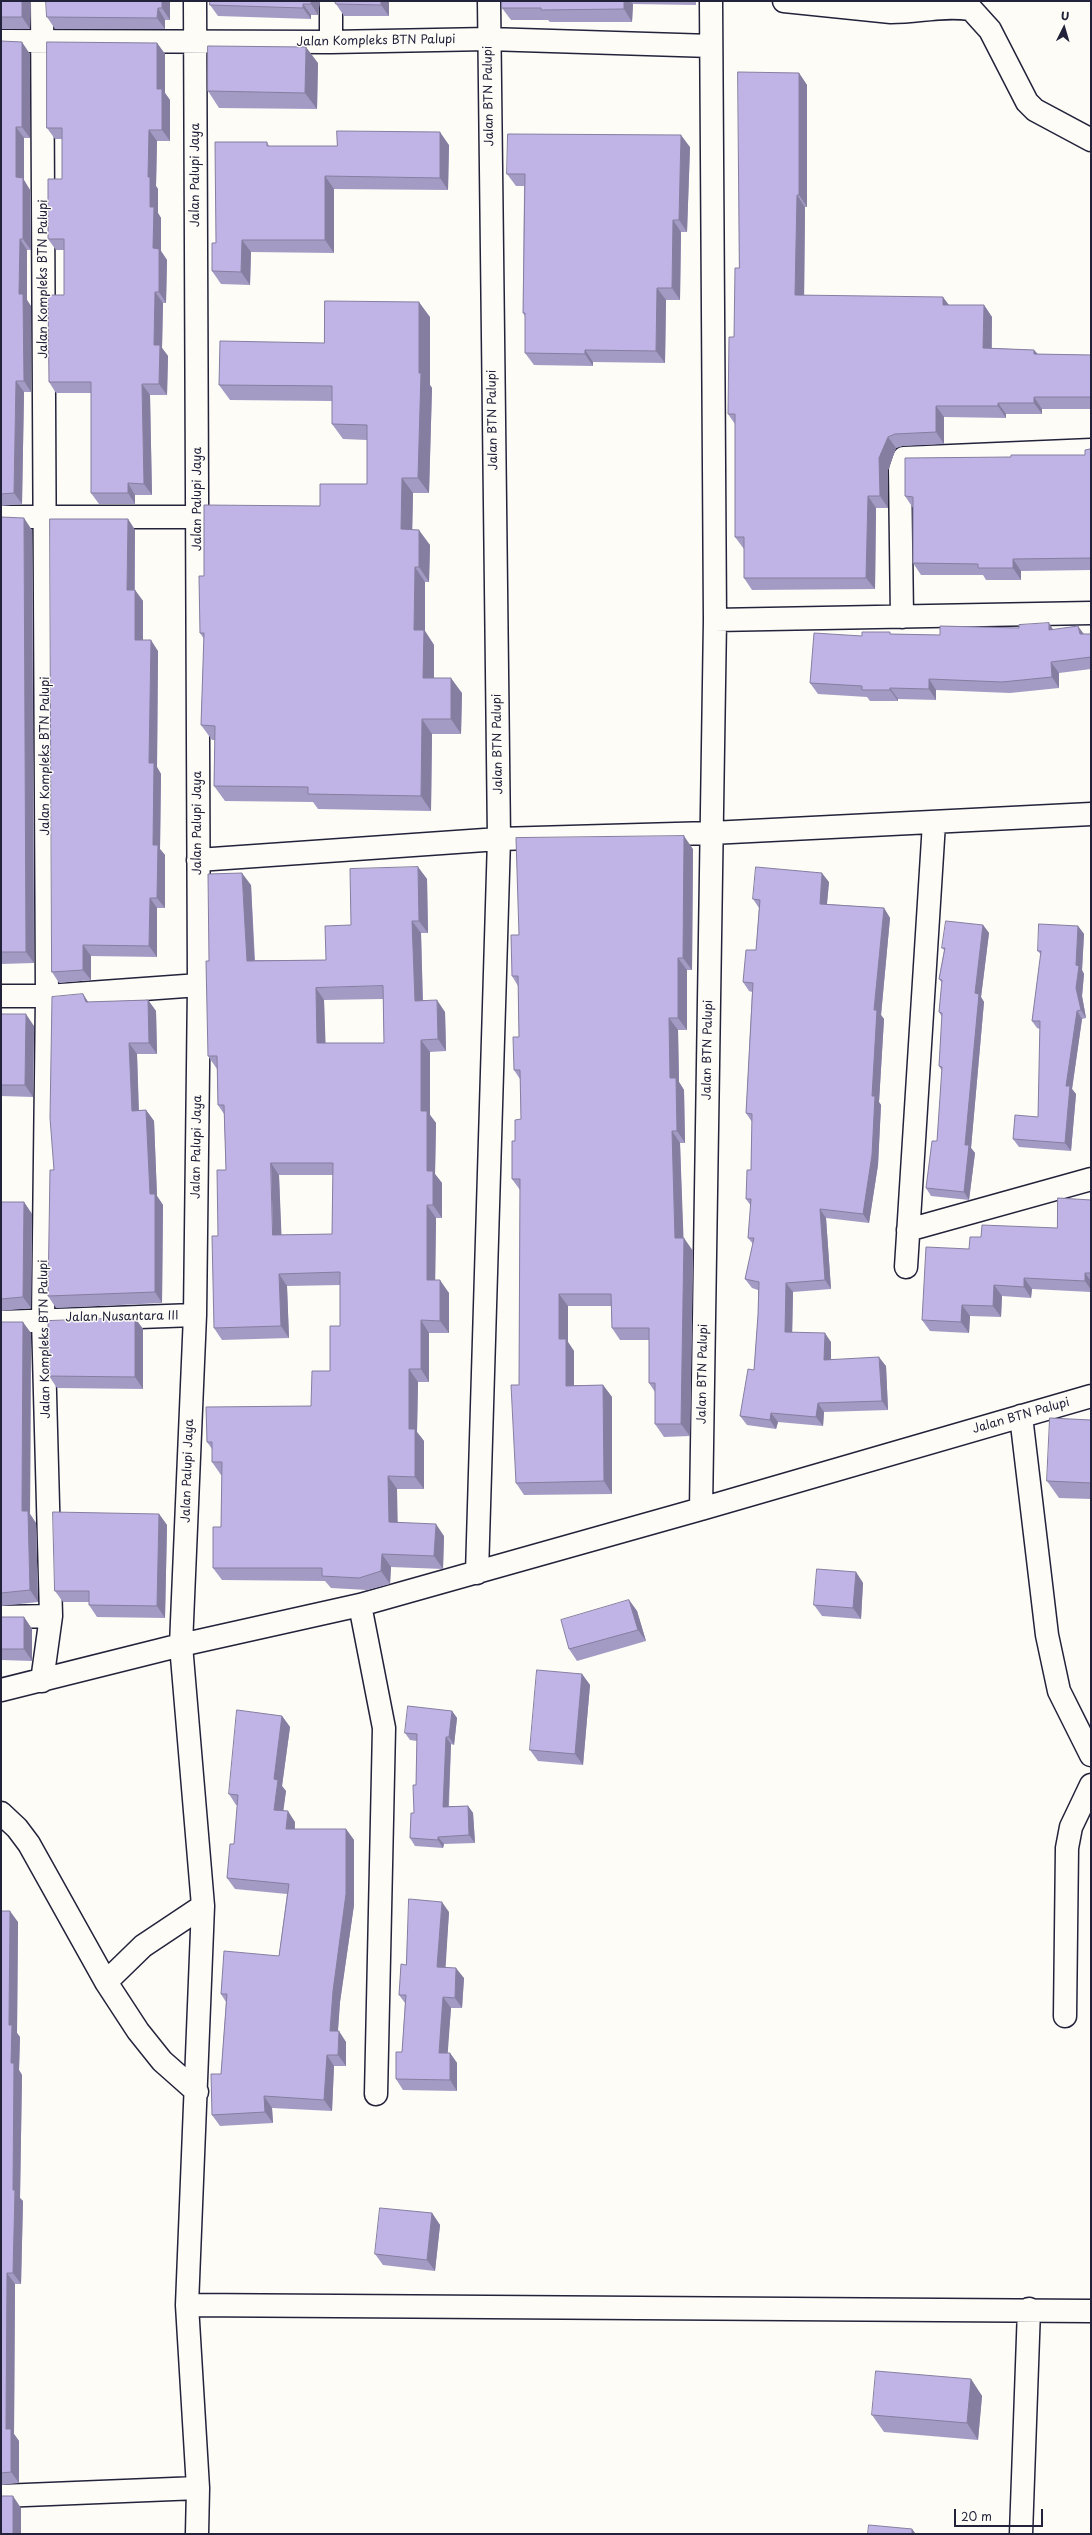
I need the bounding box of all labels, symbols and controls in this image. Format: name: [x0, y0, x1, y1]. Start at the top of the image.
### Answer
text: U: [1060, 7, 1070, 24]
north arrow: [1044, 8, 1084, 48]
street label: Jalan Kompleks BTN Palupi: [296, 32, 456, 50]
street label: Jalan BTN Palupi: [481, 46, 497, 146]
street label: Jalan Palupi Jaya: [189, 123, 203, 227]
street label: Jalan Kompleks BTN Palupi: [37, 199, 51, 359]
street label: Jalan BTN Palupi: [485, 370, 501, 470]
street label: Jalan Palupi Jaya: [191, 447, 205, 551]
street label: Jalan Kompleks BTN Palupi: [39, 676, 53, 836]
street label: Jalan BTN Palupi: [490, 694, 506, 794]
street label: Jalan Palupi Jaya: [191, 771, 205, 875]
street label: Jalan BTN Palupi: [700, 1000, 716, 1100]
street label: Jalan Palupi Jaya: [189, 1095, 205, 1199]
street label: Jalan Kompleks BTN Palupi: [36, 1259, 54, 1419]
street label: Jalan Nusantara III: [65, 1309, 179, 1325]
street label: Jalan BTN Palupi: [695, 1324, 711, 1424]
street label: Jalan BTN Palupi: [971, 1395, 1071, 1437]
street label: Jalan Palupi Jaya: [179, 1419, 197, 1523]
scale bar: [956, 2501, 1045, 2527]
text: 20 m: [961, 2507, 992, 2525]

